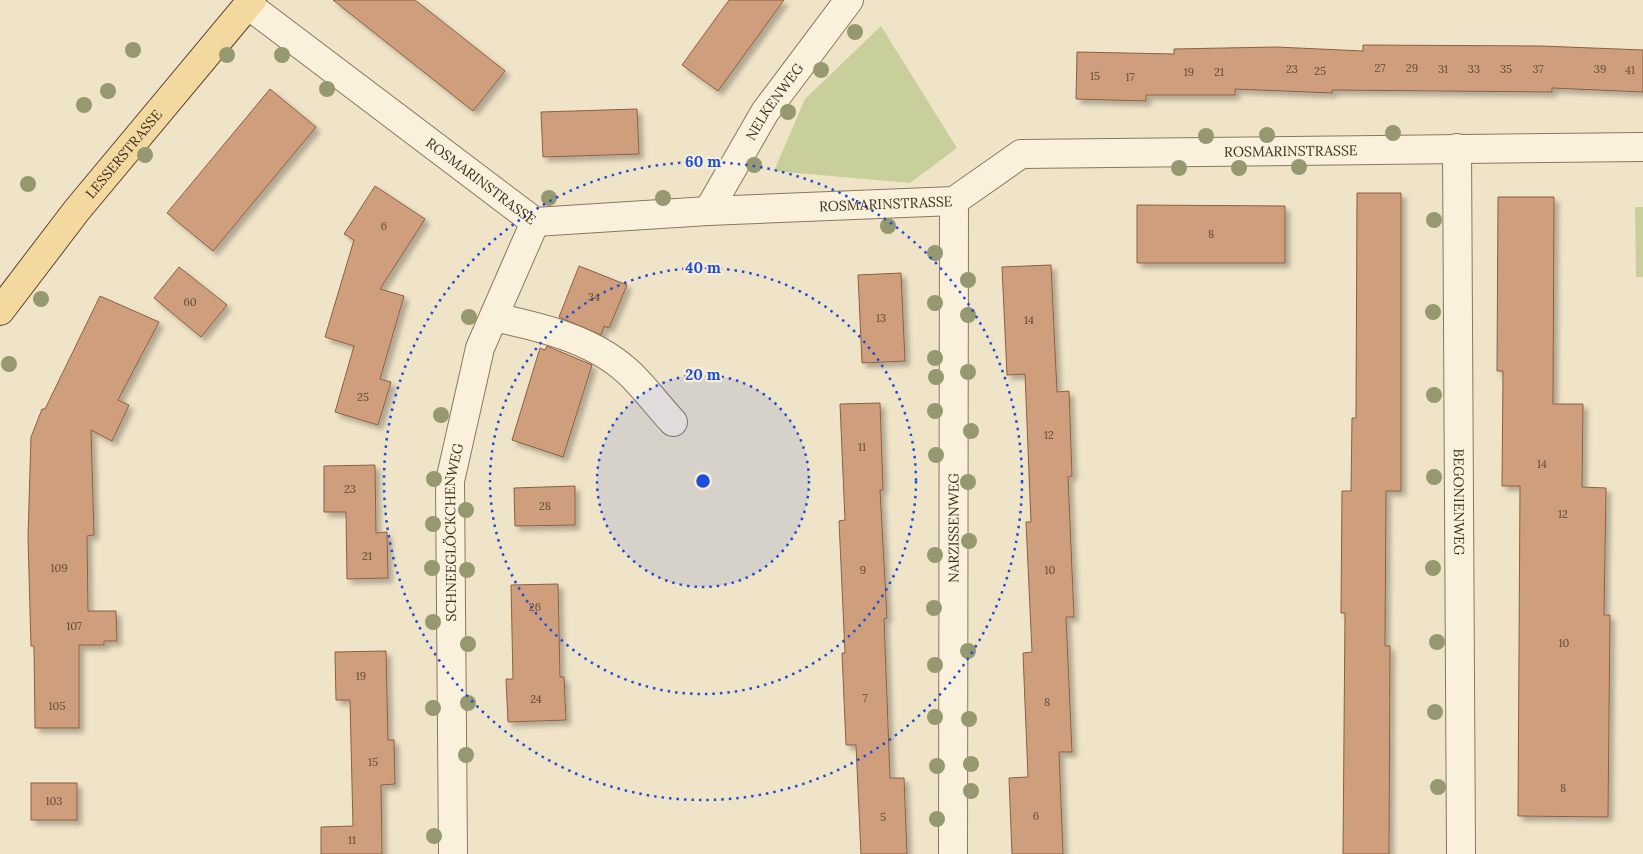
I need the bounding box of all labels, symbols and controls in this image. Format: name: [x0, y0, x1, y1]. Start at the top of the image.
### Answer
street label: NELKENWEG: [742, 59, 808, 143]
house number: 27: [1375, 61, 1385, 75]
house number: 29: [1406, 61, 1418, 75]
house number: 23: [1286, 62, 1298, 76]
house number: 31: [1438, 62, 1448, 76]
house number: 33: [1468, 62, 1480, 76]
house number: 35: [1500, 62, 1512, 76]
house number: 37: [1533, 62, 1543, 76]
house number: 39: [1594, 62, 1606, 76]
house number: 41: [1625, 63, 1635, 77]
house number: 25: [1314, 64, 1326, 78]
house number: 19: [1184, 65, 1194, 79]
house number: 21: [1214, 65, 1224, 79]
house number: 15: [1090, 69, 1100, 83]
house number: 17: [1125, 70, 1135, 84]
street label: LESSERSTRASSE: [82, 106, 166, 202]
street label: ROSMARINSTRASSE: [422, 134, 540, 229]
street label: ROSMARINSTRASSE: [1224, 141, 1358, 161]
text: 60 m: [685, 152, 721, 171]
street label: ROSMARINSTRASSE: [819, 192, 953, 215]
house number: 6: [381, 219, 387, 233]
house number: 8: [1208, 227, 1214, 241]
text: 40 m: [685, 258, 721, 277]
house number: 34: [588, 290, 600, 304]
house number: 60: [183, 295, 197, 309]
house number: 13: [876, 311, 886, 325]
house number: 14: [1024, 313, 1034, 327]
text: 20 m: [685, 365, 721, 384]
house number: 25: [357, 390, 369, 404]
house number: 12: [1044, 428, 1054, 442]
house number: 11: [858, 440, 866, 454]
street label: SCHNEEGLÖCKCHENWEG: [441, 441, 467, 621]
street label: BEGONIENWEG: [1450, 448, 1468, 556]
house number: 14: [1537, 457, 1547, 471]
centre of rings: [694, 472, 712, 490]
street label: NARZISSENWEG: [944, 473, 963, 583]
house number: 23: [344, 482, 356, 496]
house number: 28: [539, 499, 551, 513]
house number: 12: [1558, 507, 1568, 521]
house number: 21: [362, 549, 372, 563]
house number: 109: [50, 561, 68, 575]
house number: 9: [860, 563, 866, 577]
house number: 10: [1045, 563, 1056, 577]
house number: 26: [529, 600, 541, 614]
house number: 107: [66, 619, 82, 633]
house number: 10: [1559, 636, 1570, 650]
house number: 19: [356, 669, 366, 683]
house number: 7: [862, 691, 868, 705]
house number: 24: [530, 692, 542, 706]
house number: 8: [1044, 695, 1050, 709]
house number: 105: [49, 699, 65, 713]
house number: 15: [368, 755, 378, 769]
house number: 8: [1560, 781, 1566, 795]
house number: 103: [46, 794, 62, 808]
house number: 6: [1033, 809, 1039, 823]
house number: 5: [880, 810, 886, 824]
house number: 11: [348, 833, 356, 847]

